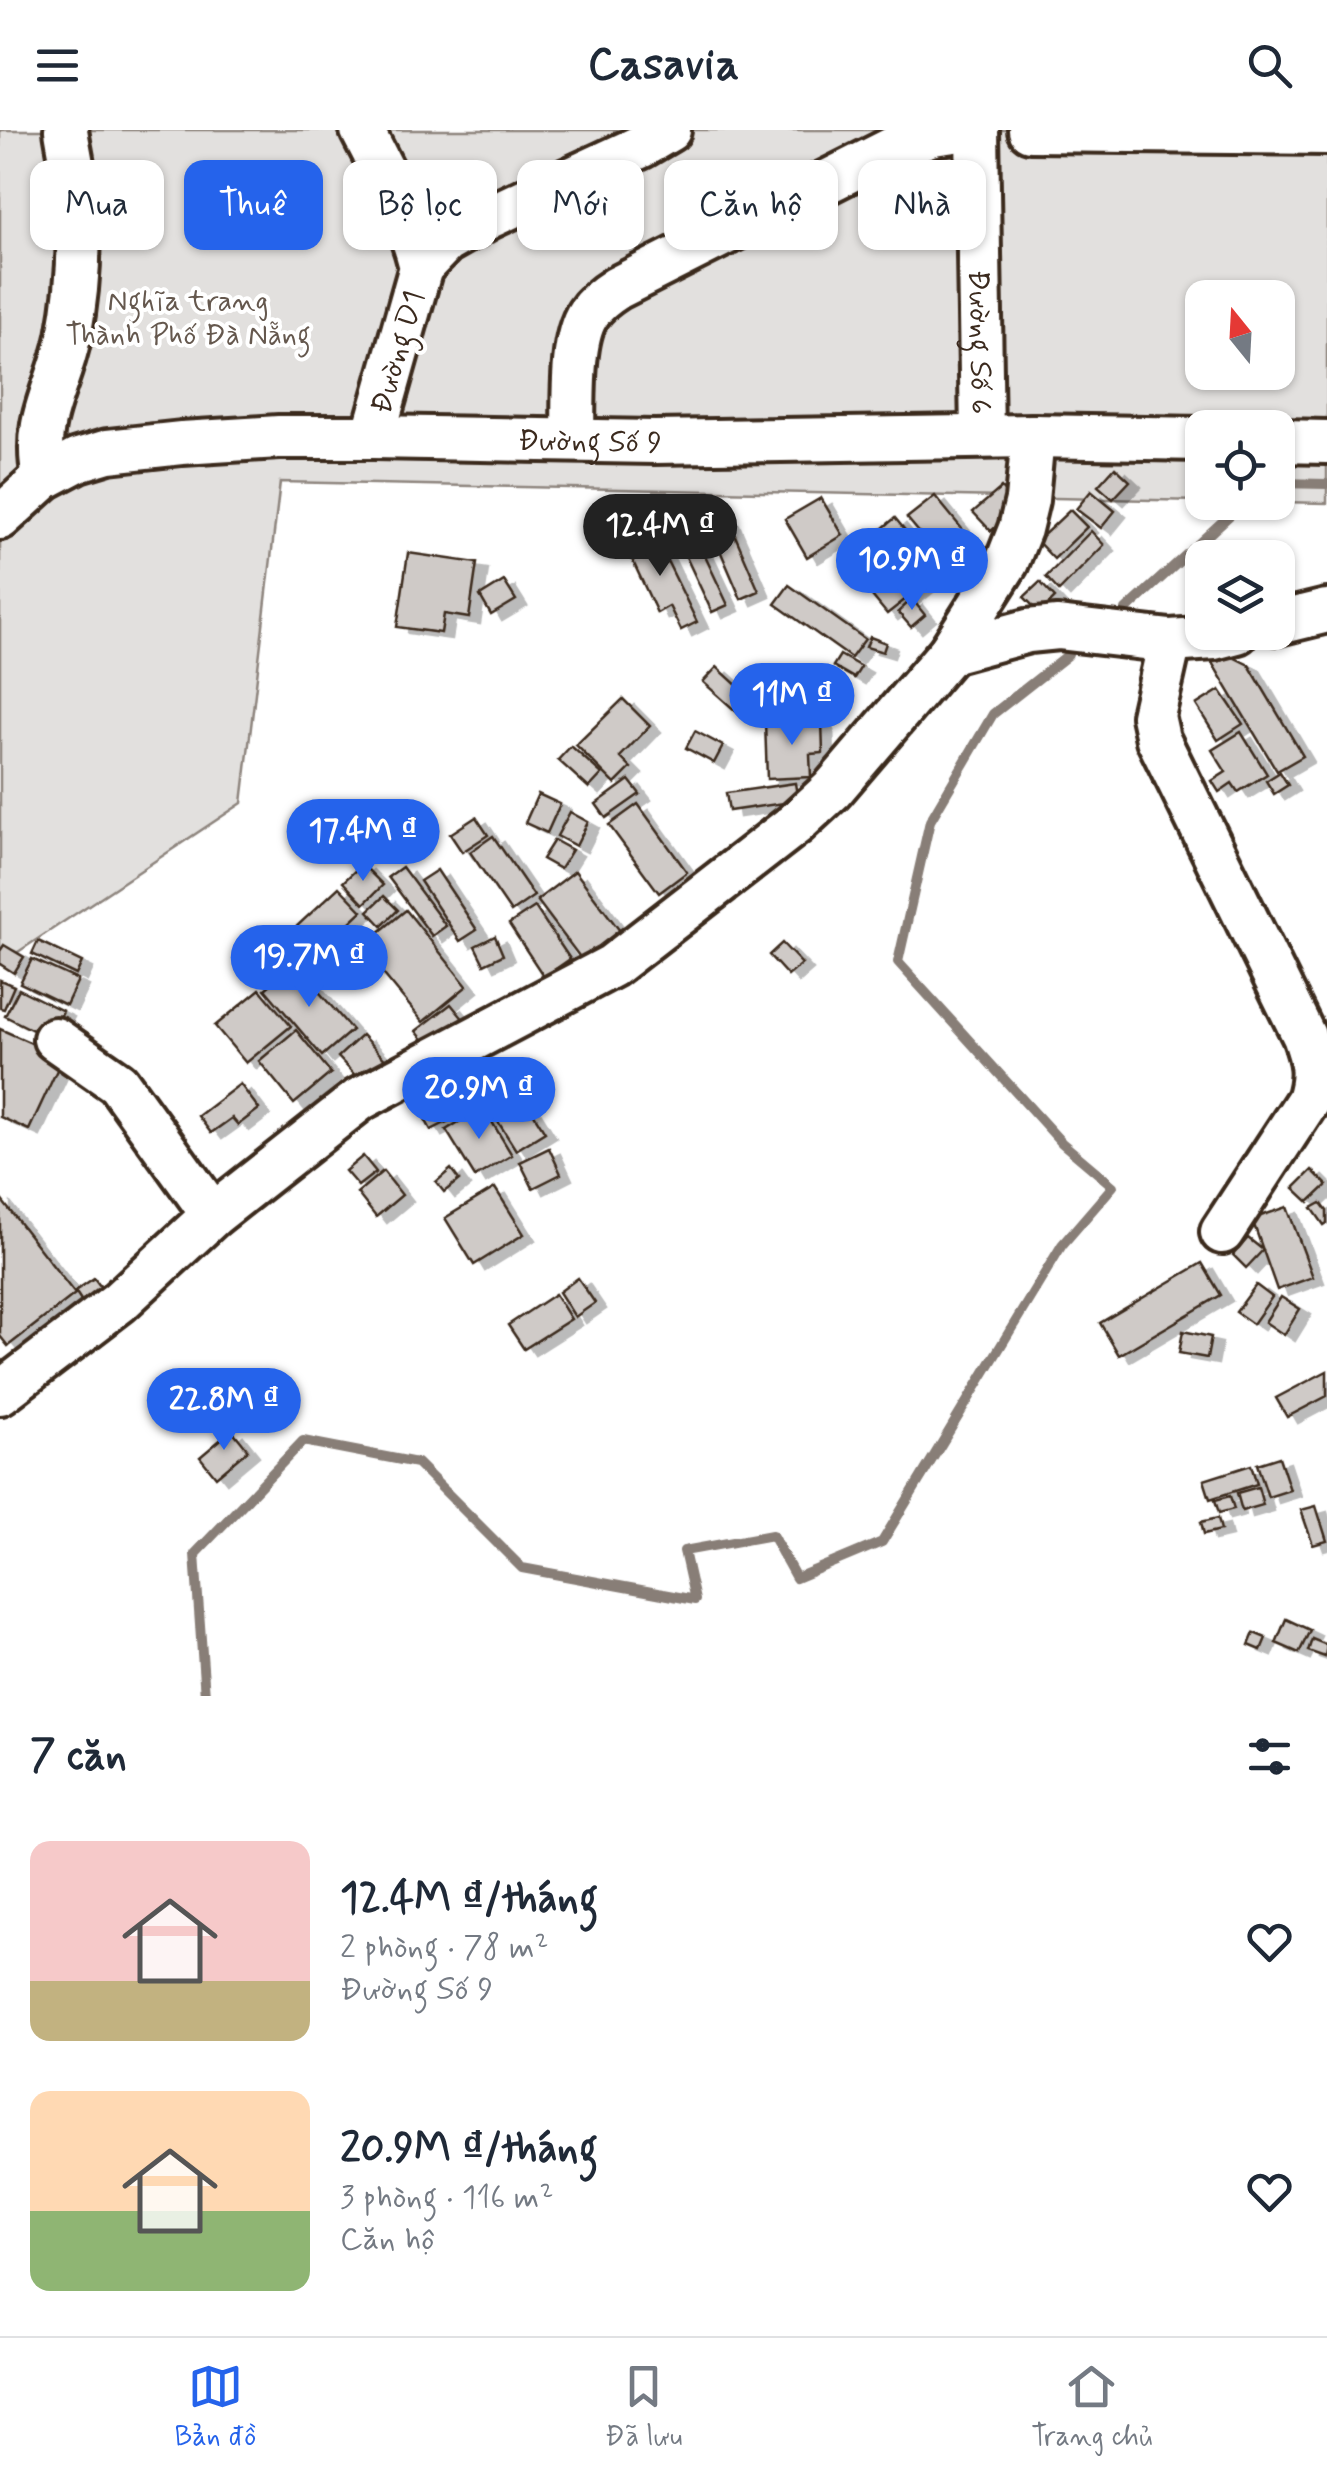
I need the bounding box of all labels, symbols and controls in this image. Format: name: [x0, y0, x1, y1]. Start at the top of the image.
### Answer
text: Casavia: [588, 36, 739, 95]
icon: menu: [30, 38, 85, 93]
icon: search: [1242, 38, 1297, 93]
chip: Mua: [30, 160, 164, 250]
chip: Thuê: [184, 160, 323, 250]
chip: Bộ lọc: [343, 160, 497, 250]
chip: Mới: [517, 160, 644, 250]
chip: Căn hộ: [664, 160, 838, 250]
chip: Nhà: [858, 160, 986, 250]
street label: Đường Số 6: [956, 269, 1000, 415]
north arrow: [1185, 280, 1295, 390]
map controls: [1185, 280, 1295, 650]
park label: Nghĩa trang Thành Phố Đà Nẵng: [65, 282, 311, 358]
street label: Đường D1: [362, 286, 437, 419]
button: locate: [1185, 410, 1295, 520]
street label: Đường Số 9: [518, 422, 662, 465]
pin: 12.4M ₫: [568, 494, 752, 579]
text: 12.4M ₫: [605, 505, 715, 547]
pin: 10.9M ₫: [820, 528, 1004, 613]
text: 10.9M ₫: [858, 539, 966, 581]
button: layers: [1185, 540, 1295, 650]
pin: 11M ₫: [722, 663, 862, 748]
text: 11M ₫: [751, 674, 833, 716]
pin: 17.4M ₫: [271, 799, 455, 884]
text: 17.4M ₫: [309, 810, 417, 852]
pin: 19.7M ₫: [217, 925, 401, 1010]
text: 19.7M ₫: [253, 936, 365, 978]
pin: 20.9M ₫: [387, 1057, 571, 1142]
text: 20.9M ₫: [424, 1068, 534, 1110]
pin: 22.8M ₫: [132, 1368, 316, 1453]
text: 22.8M ₫: [169, 1379, 279, 1421]
text: 7 căn: [30, 1729, 127, 1784]
icon: filters: [1242, 1729, 1297, 1784]
text: 12.4M ₫/tháng: [340, 1872, 598, 1927]
icon: home: [110, 1881, 230, 2001]
icon: heart: [1242, 1914, 1297, 1969]
text: 2 phòng · 78 m²: [340, 1927, 549, 1969]
text: Đường Số 9: [340, 1969, 493, 2011]
text: 20.9M ₫/tháng: [340, 2122, 598, 2177]
icon: home: [110, 2131, 230, 2251]
icon: heart: [1242, 2164, 1297, 2219]
text: 3 phòng · 116 m²: [340, 2177, 554, 2219]
text: Căn hộ: [340, 2219, 436, 2261]
tab: Bản đồ: [174, 2359, 256, 2456]
tab: Đã lưu: [605, 2359, 682, 2456]
tab: Trang chủ: [1031, 2359, 1153, 2456]

